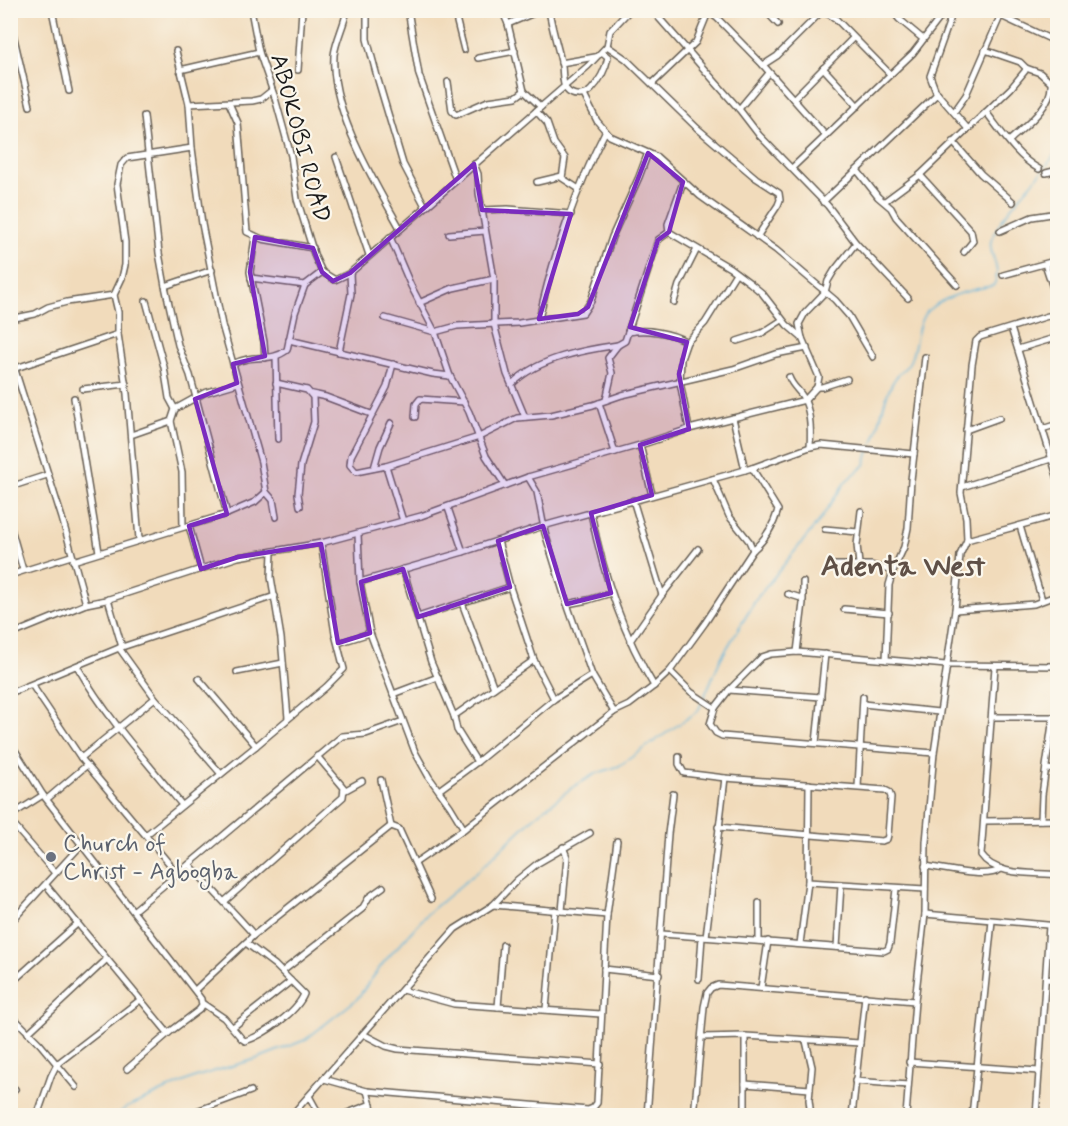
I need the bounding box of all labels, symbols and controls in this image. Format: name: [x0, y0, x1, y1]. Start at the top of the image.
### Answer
street label: ABOKOBI ROAD: [262, 51, 337, 226]
district label: Adenta West: [821, 547, 986, 586]
place label: Church of Christ - Agbogba: [63, 829, 238, 890]
marker: Church of Christ - Agbogba: [44, 850, 58, 864]

